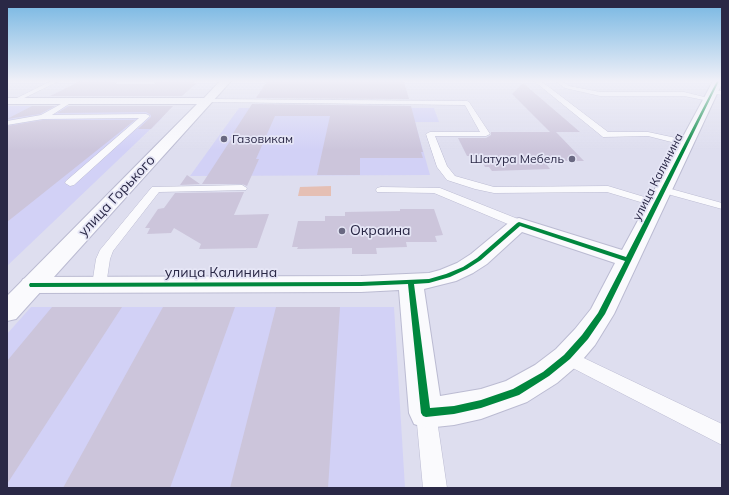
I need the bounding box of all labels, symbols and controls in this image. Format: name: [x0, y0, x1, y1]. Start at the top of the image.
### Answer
street label: улица Калинина: [630, 131, 686, 223]
place label: Газовикам: [232, 132, 293, 146]
marker: Газовикам: [219, 134, 229, 144]
street label: улица Горького: [75, 152, 159, 240]
place label: Шатура Мебель: [470, 152, 564, 166]
marker: Шатура Мебель: [567, 154, 577, 164]
place label: Окраина: [350, 223, 411, 239]
marker: Окраина: [337, 226, 347, 236]
street label: улица Калинина: [165, 265, 277, 281]

